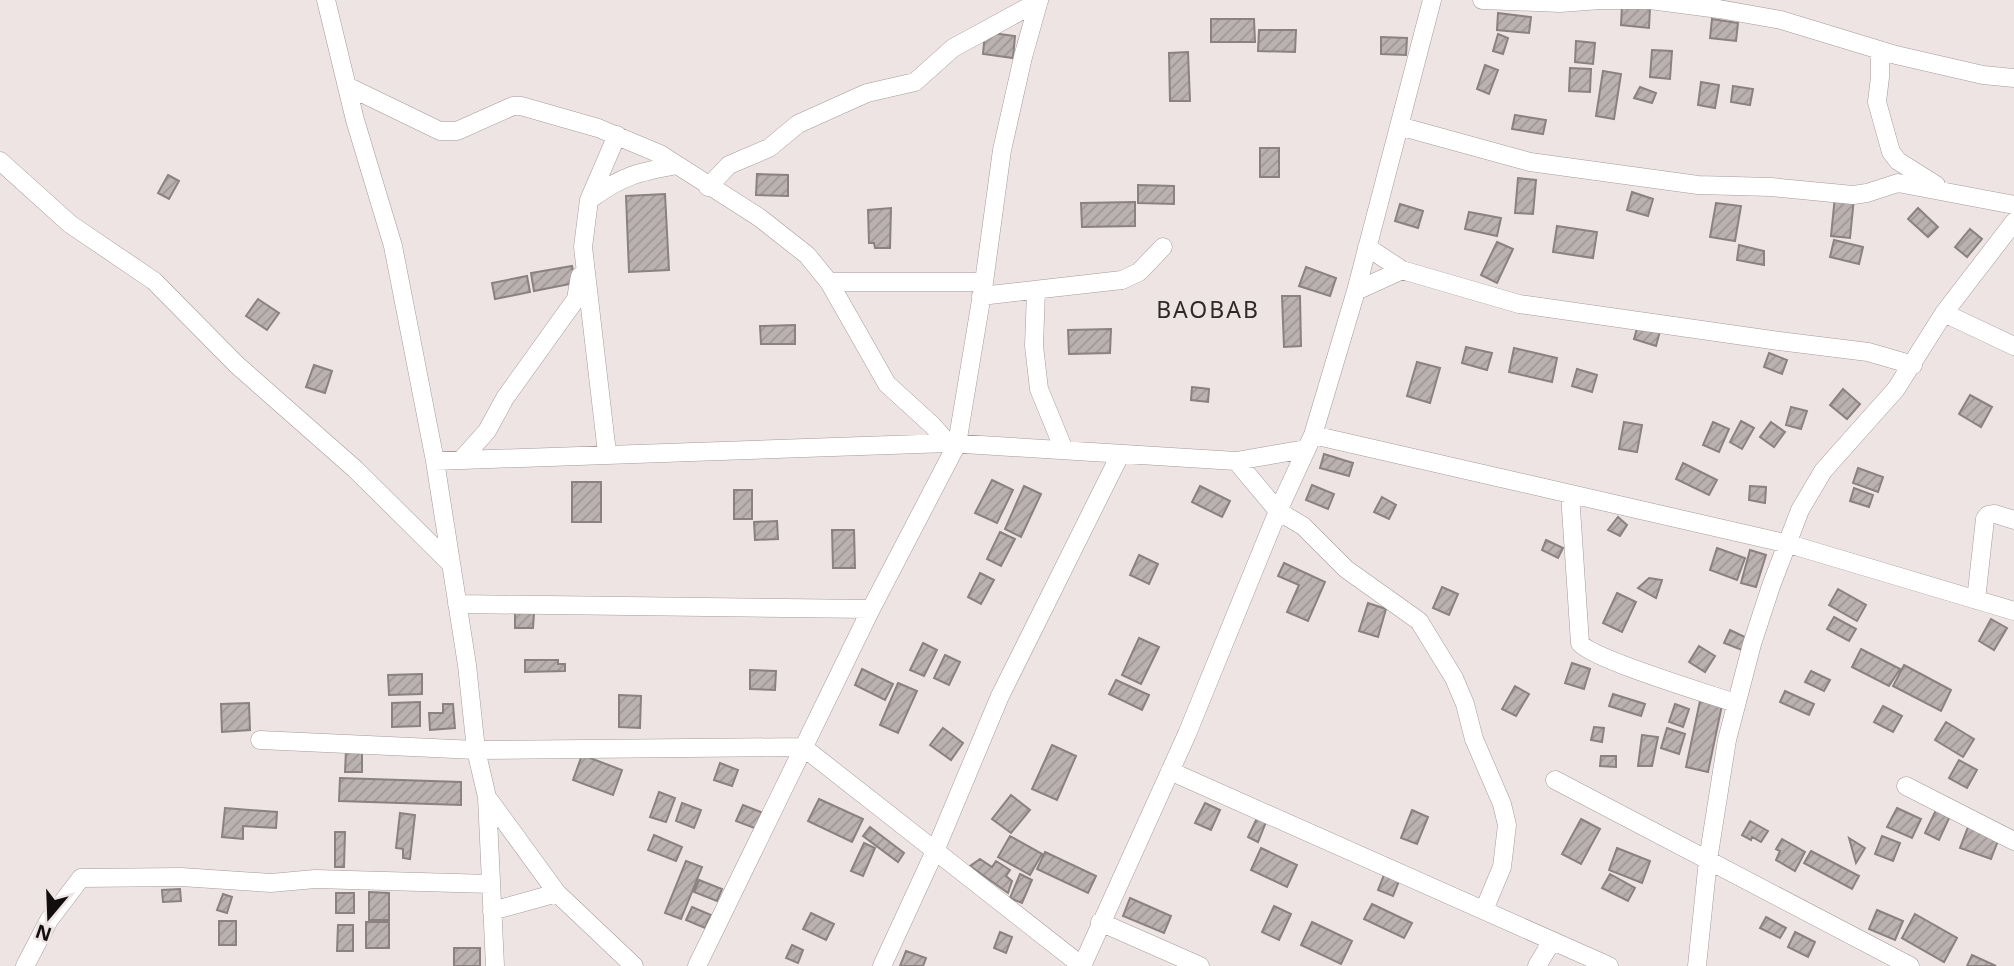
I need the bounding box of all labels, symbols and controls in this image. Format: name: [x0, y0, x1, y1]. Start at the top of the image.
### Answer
district label: BAOBAB: [1156, 293, 1260, 325]
north arrow: [14, 882, 84, 952]
text: N: [32, 918, 55, 948]

